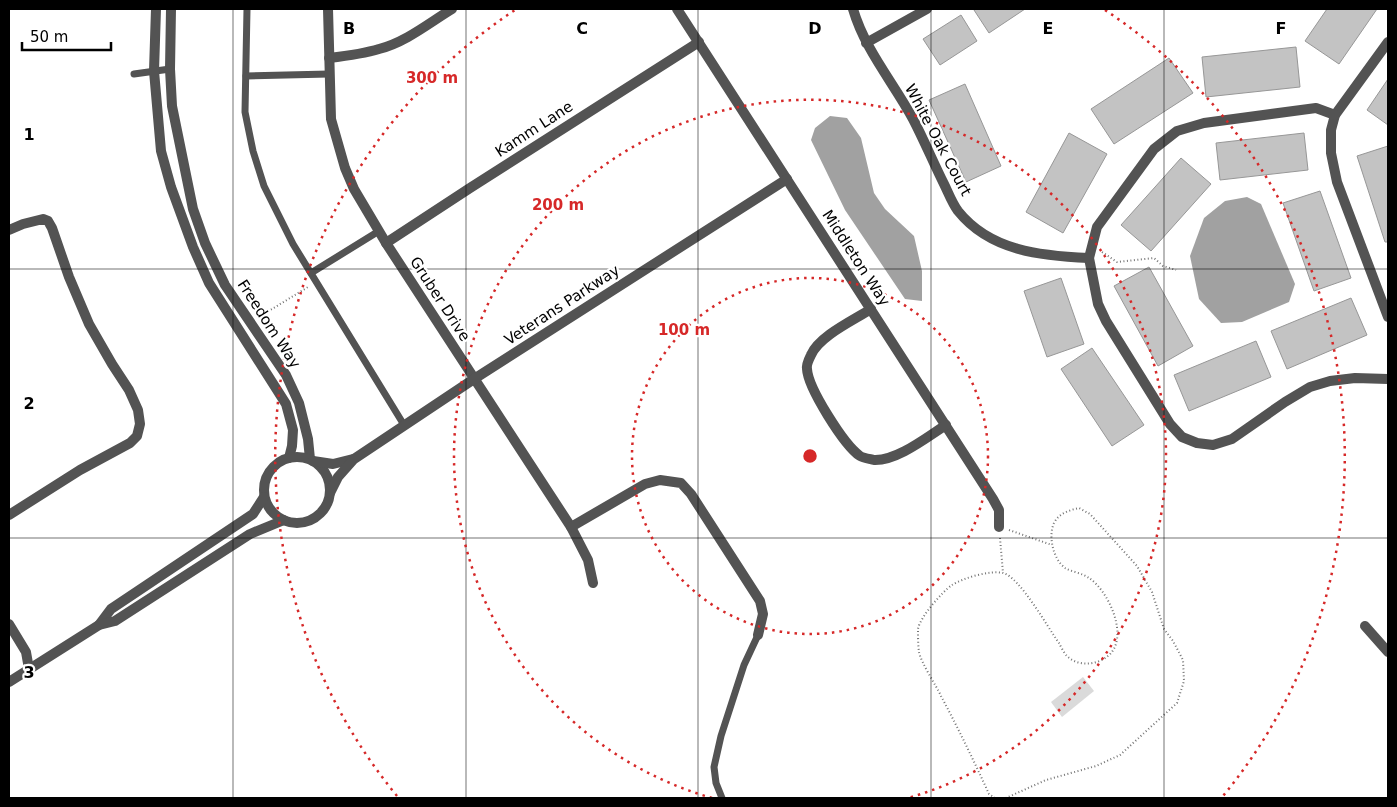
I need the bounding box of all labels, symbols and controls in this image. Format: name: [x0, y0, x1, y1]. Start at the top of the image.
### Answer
text: B: [343, 19, 355, 38]
text: C: [576, 19, 588, 38]
text: D: [808, 19, 822, 38]
text: E: [1043, 19, 1053, 38]
text: F: [1276, 19, 1286, 38]
scale bar: [22, 20, 111, 52]
text: 50 m: [30, 28, 68, 46]
text: 300 m: [406, 69, 458, 87]
street label: White Oak Court: [901, 81, 975, 199]
street label: Kamm Lane: [492, 97, 576, 161]
text: 1: [23, 125, 35, 144]
text: 200 m: [532, 196, 584, 214]
street label: Middleton Way: [818, 207, 894, 309]
street label: Gruber Drive: [406, 253, 474, 345]
street label: Veterans Parkway: [501, 261, 623, 349]
street label: Freedom Way: [234, 276, 304, 372]
text: 100 m: [658, 321, 710, 339]
text: 2: [23, 394, 35, 413]
centre of rings: [801, 447, 819, 465]
text: 3: [23, 663, 35, 682]

